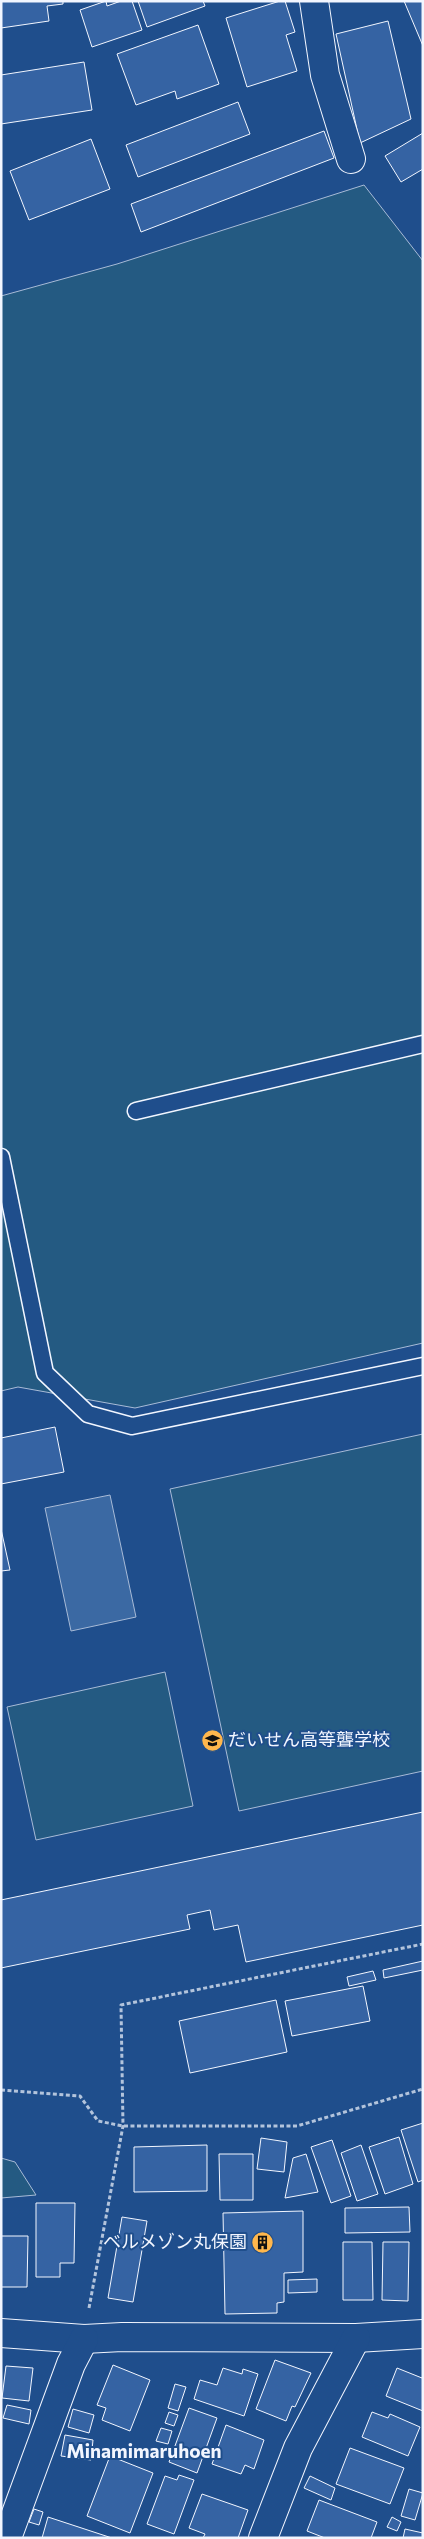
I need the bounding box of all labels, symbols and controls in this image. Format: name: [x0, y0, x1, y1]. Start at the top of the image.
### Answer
school or university icon: だいせん高等聾学校: [200, 1728, 224, 1752]
place label: だいせん高等聾学校: [228, 1728, 390, 1750]
place label: ベルメゾン丸保園: [103, 2230, 247, 2252]
building icon: ベルメゾン丸保園: [251, 2230, 275, 2254]
district label: Minamimaruhoen: [66, 2439, 222, 2462]

